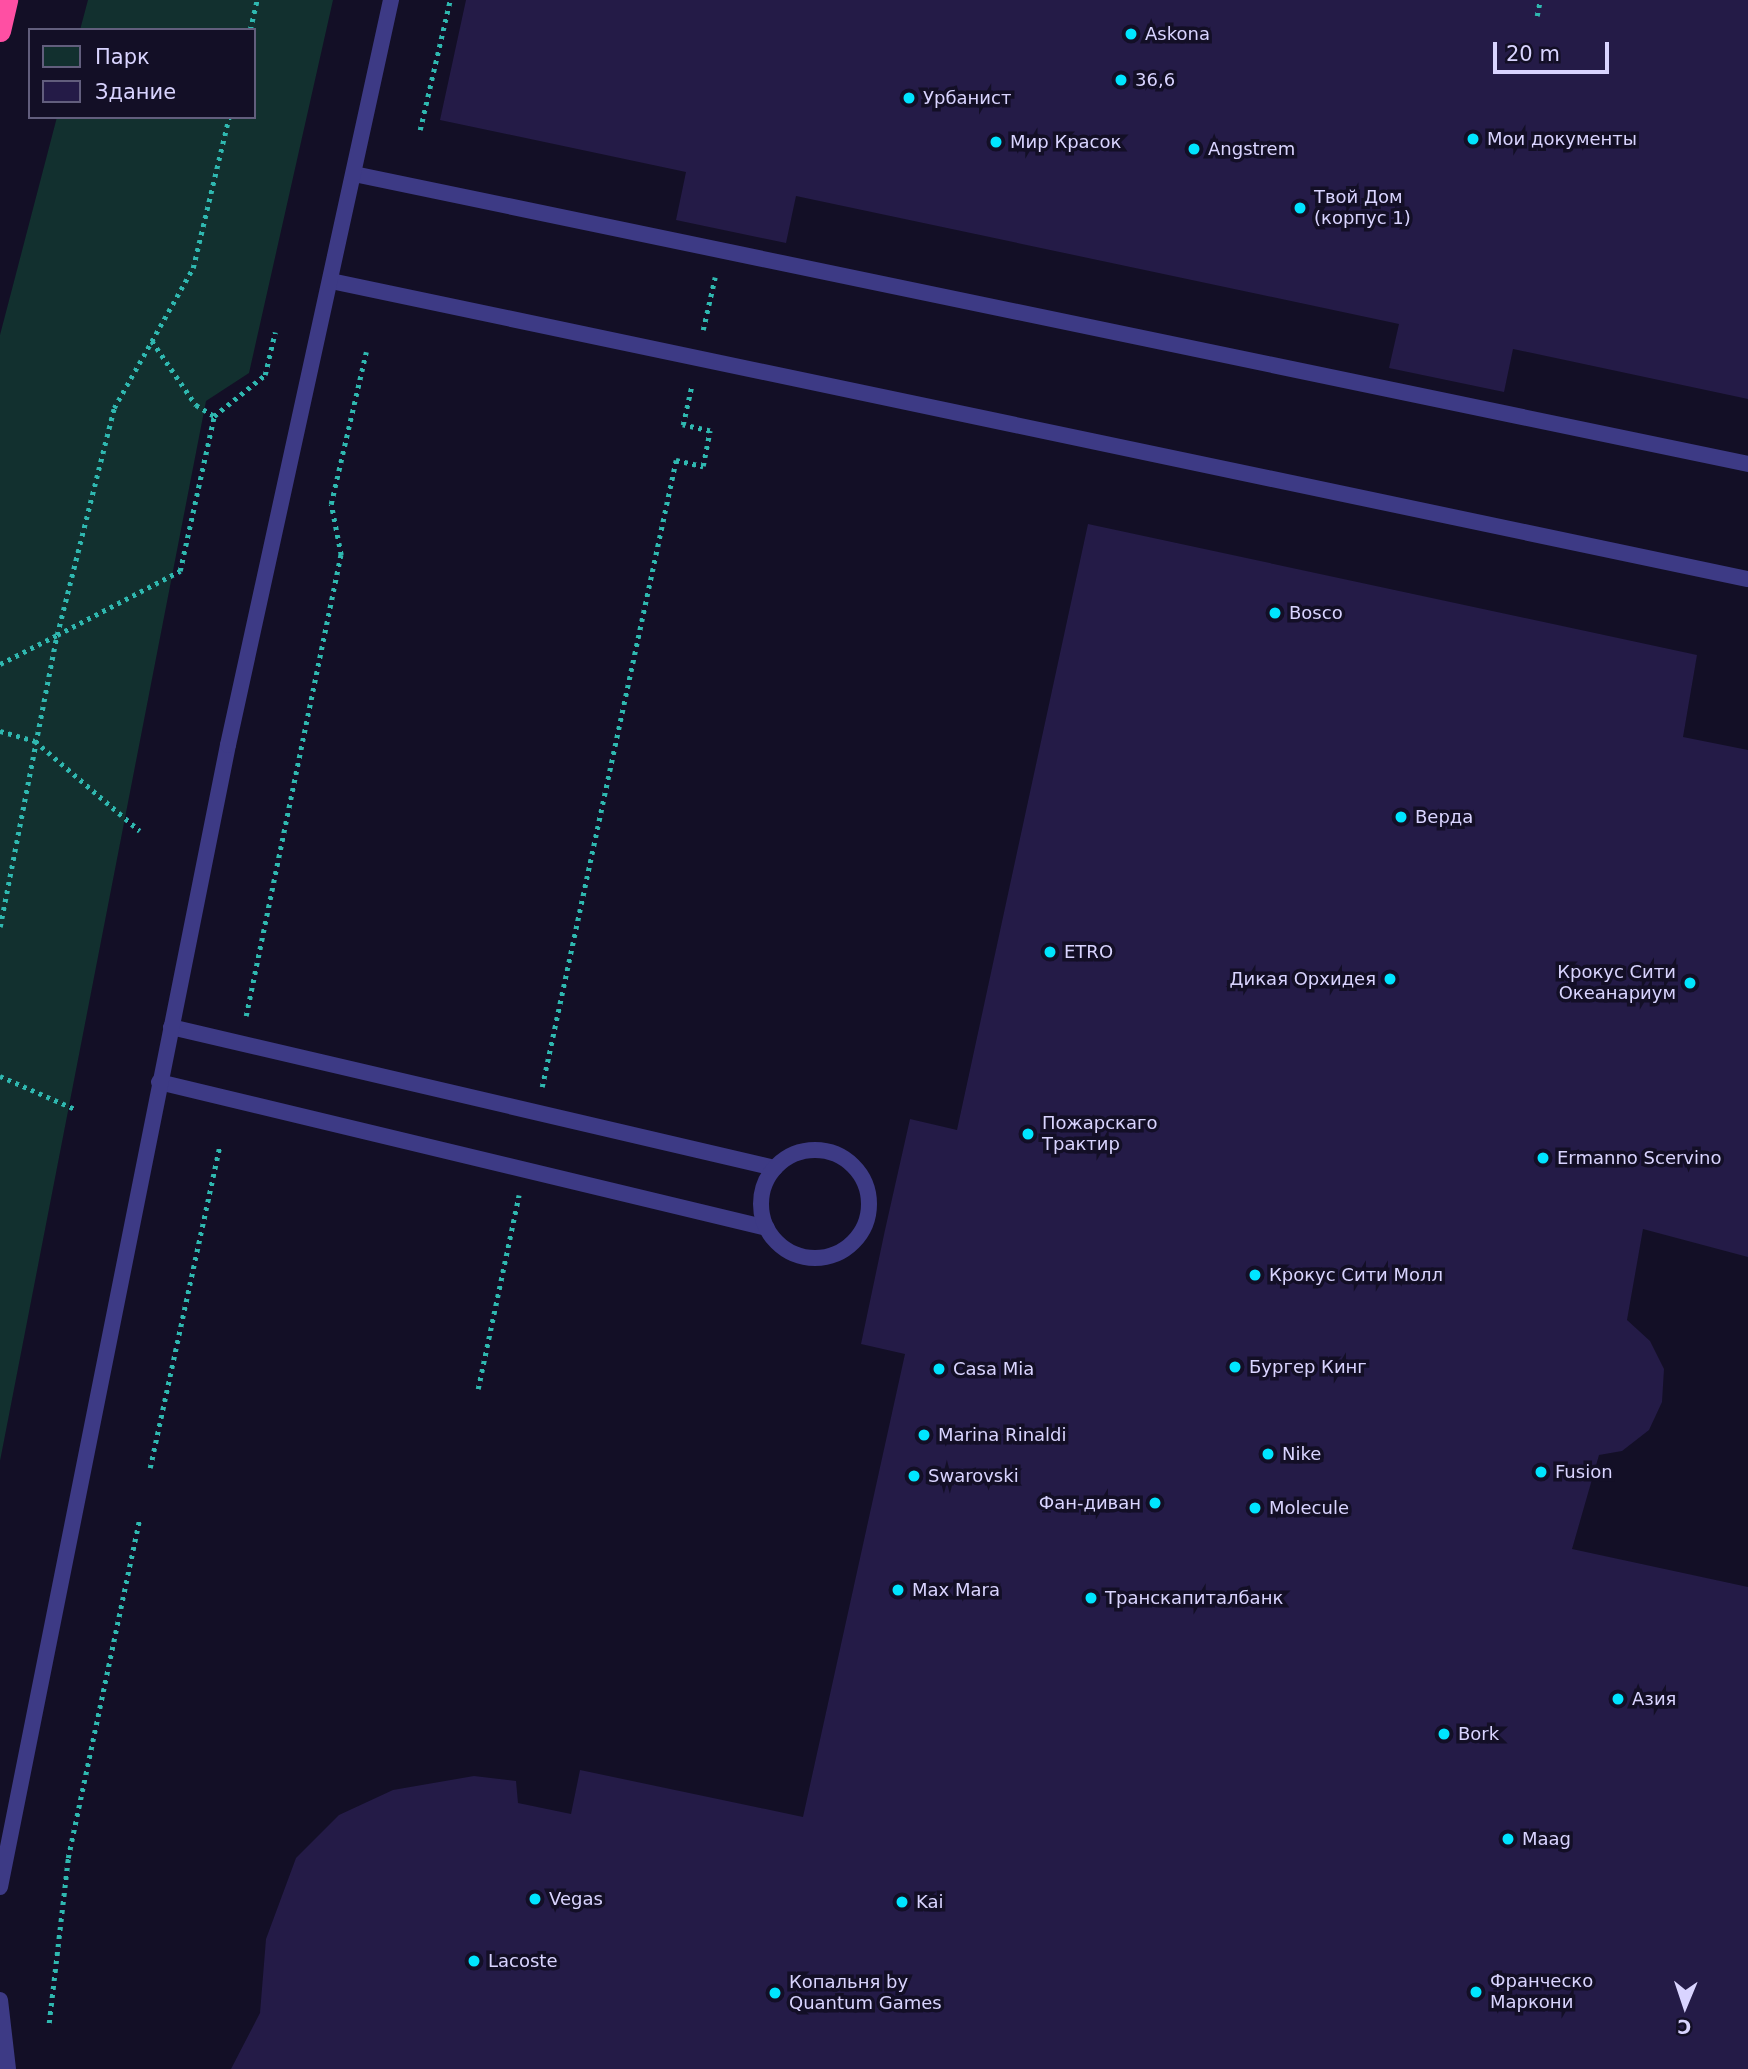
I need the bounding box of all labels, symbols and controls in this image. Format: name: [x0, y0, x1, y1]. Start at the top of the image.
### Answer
place label: Askona: [1145, 23, 1210, 45]
marker: Askona: [1123, 26, 1139, 42]
legend: [28, 28, 256, 119]
scale bar: [1496, 28, 1612, 72]
text: 20 m: [1506, 42, 1560, 66]
text: Парк: [95, 45, 150, 69]
place label: 36,6: [1135, 69, 1175, 91]
marker: 36,6: [1113, 72, 1129, 88]
text: Здание: [95, 80, 176, 104]
place label: Урбанист: [923, 87, 1011, 109]
marker: Урбанист: [901, 90, 917, 106]
place label: Мои документы: [1487, 128, 1637, 150]
place label: Мир Красок: [1010, 131, 1121, 153]
marker: Мои документы: [1465, 131, 1481, 147]
marker: Мир Красок: [988, 134, 1004, 150]
place label: Angstrem: [1208, 138, 1295, 160]
marker: Angstrem: [1186, 141, 1202, 157]
place label: Твой Дом (корпус 1): [1314, 187, 1411, 230]
marker: Твой Дом (корпус 1): [1292, 200, 1308, 216]
place label: Bosco: [1289, 602, 1343, 624]
marker: Bosco: [1267, 605, 1283, 621]
place label: Верда: [1415, 806, 1473, 828]
marker: Верда: [1393, 809, 1409, 825]
place label: ETRO: [1064, 941, 1113, 963]
marker: ETRO: [1042, 944, 1058, 960]
place label: Крокус Сити Океанариум: [1557, 962, 1676, 1004]
place label: Дикая Орхидея: [1229, 968, 1376, 990]
marker: Дикая Орхидея: [1382, 971, 1398, 987]
marker: Крокус Сити Океанариум: [1682, 975, 1698, 991]
place label: Пожарскаго Трактир: [1042, 1113, 1157, 1156]
marker: Пожарскаго Трактир: [1020, 1126, 1036, 1142]
place label: Ermanno Scervino: [1557, 1147, 1721, 1169]
marker: Ermanno Scervino: [1535, 1150, 1551, 1166]
place label: Крокус Сити Молл: [1269, 1264, 1443, 1286]
marker: Крокус Сити Молл: [1247, 1267, 1263, 1283]
place label: Бургер Кинг: [1249, 1356, 1367, 1378]
place label: Casa Mia: [953, 1358, 1034, 1380]
marker: Бургер Кинг: [1227, 1359, 1243, 1375]
marker: Casa Mia: [931, 1361, 947, 1377]
place label: Marina Rinaldi: [938, 1424, 1066, 1446]
marker: Marina Rinaldi: [916, 1427, 932, 1443]
place label: Nike: [1282, 1443, 1321, 1465]
marker: Nike: [1260, 1446, 1276, 1462]
place label: Fusion: [1555, 1461, 1613, 1483]
marker: Fusion: [1533, 1464, 1549, 1480]
place label: Swarovski: [928, 1465, 1019, 1487]
marker: Swarovski: [906, 1468, 922, 1484]
place label: Фан-диван: [1039, 1492, 1141, 1514]
marker: Фан-диван: [1147, 1495, 1163, 1511]
place label: Molecule: [1269, 1497, 1349, 1519]
marker: Molecule: [1247, 1500, 1263, 1516]
place label: Max Mara: [912, 1579, 1000, 1601]
marker: Max Mara: [890, 1582, 906, 1598]
place label: Транскапиталбанк: [1105, 1587, 1283, 1609]
marker: Транскапиталбанк: [1083, 1590, 1099, 1606]
place label: Азия: [1632, 1688, 1676, 1710]
marker: Азия: [1610, 1691, 1626, 1707]
place label: Bork: [1458, 1723, 1499, 1745]
marker: Bork: [1436, 1726, 1452, 1742]
place label: Maag: [1522, 1828, 1571, 1850]
marker: Maag: [1500, 1831, 1516, 1847]
place label: Vegas: [549, 1888, 603, 1910]
marker: Vegas: [527, 1891, 543, 1907]
place label: Kai: [916, 1891, 944, 1913]
marker: Kai: [894, 1894, 910, 1910]
place label: Lacoste: [488, 1950, 557, 1972]
marker: Lacoste: [466, 1953, 482, 1969]
place label: Франческо Маркони: [1490, 1971, 1593, 2014]
north arrow: [1650, 1971, 1720, 2041]
place label: Копальня by Quantum Games: [789, 1972, 942, 2014]
marker: Франческо Маркони: [1468, 1984, 1484, 2000]
marker: Копальня by Quantum Games: [767, 1985, 783, 2001]
text: С: [1677, 2016, 1692, 2038]

